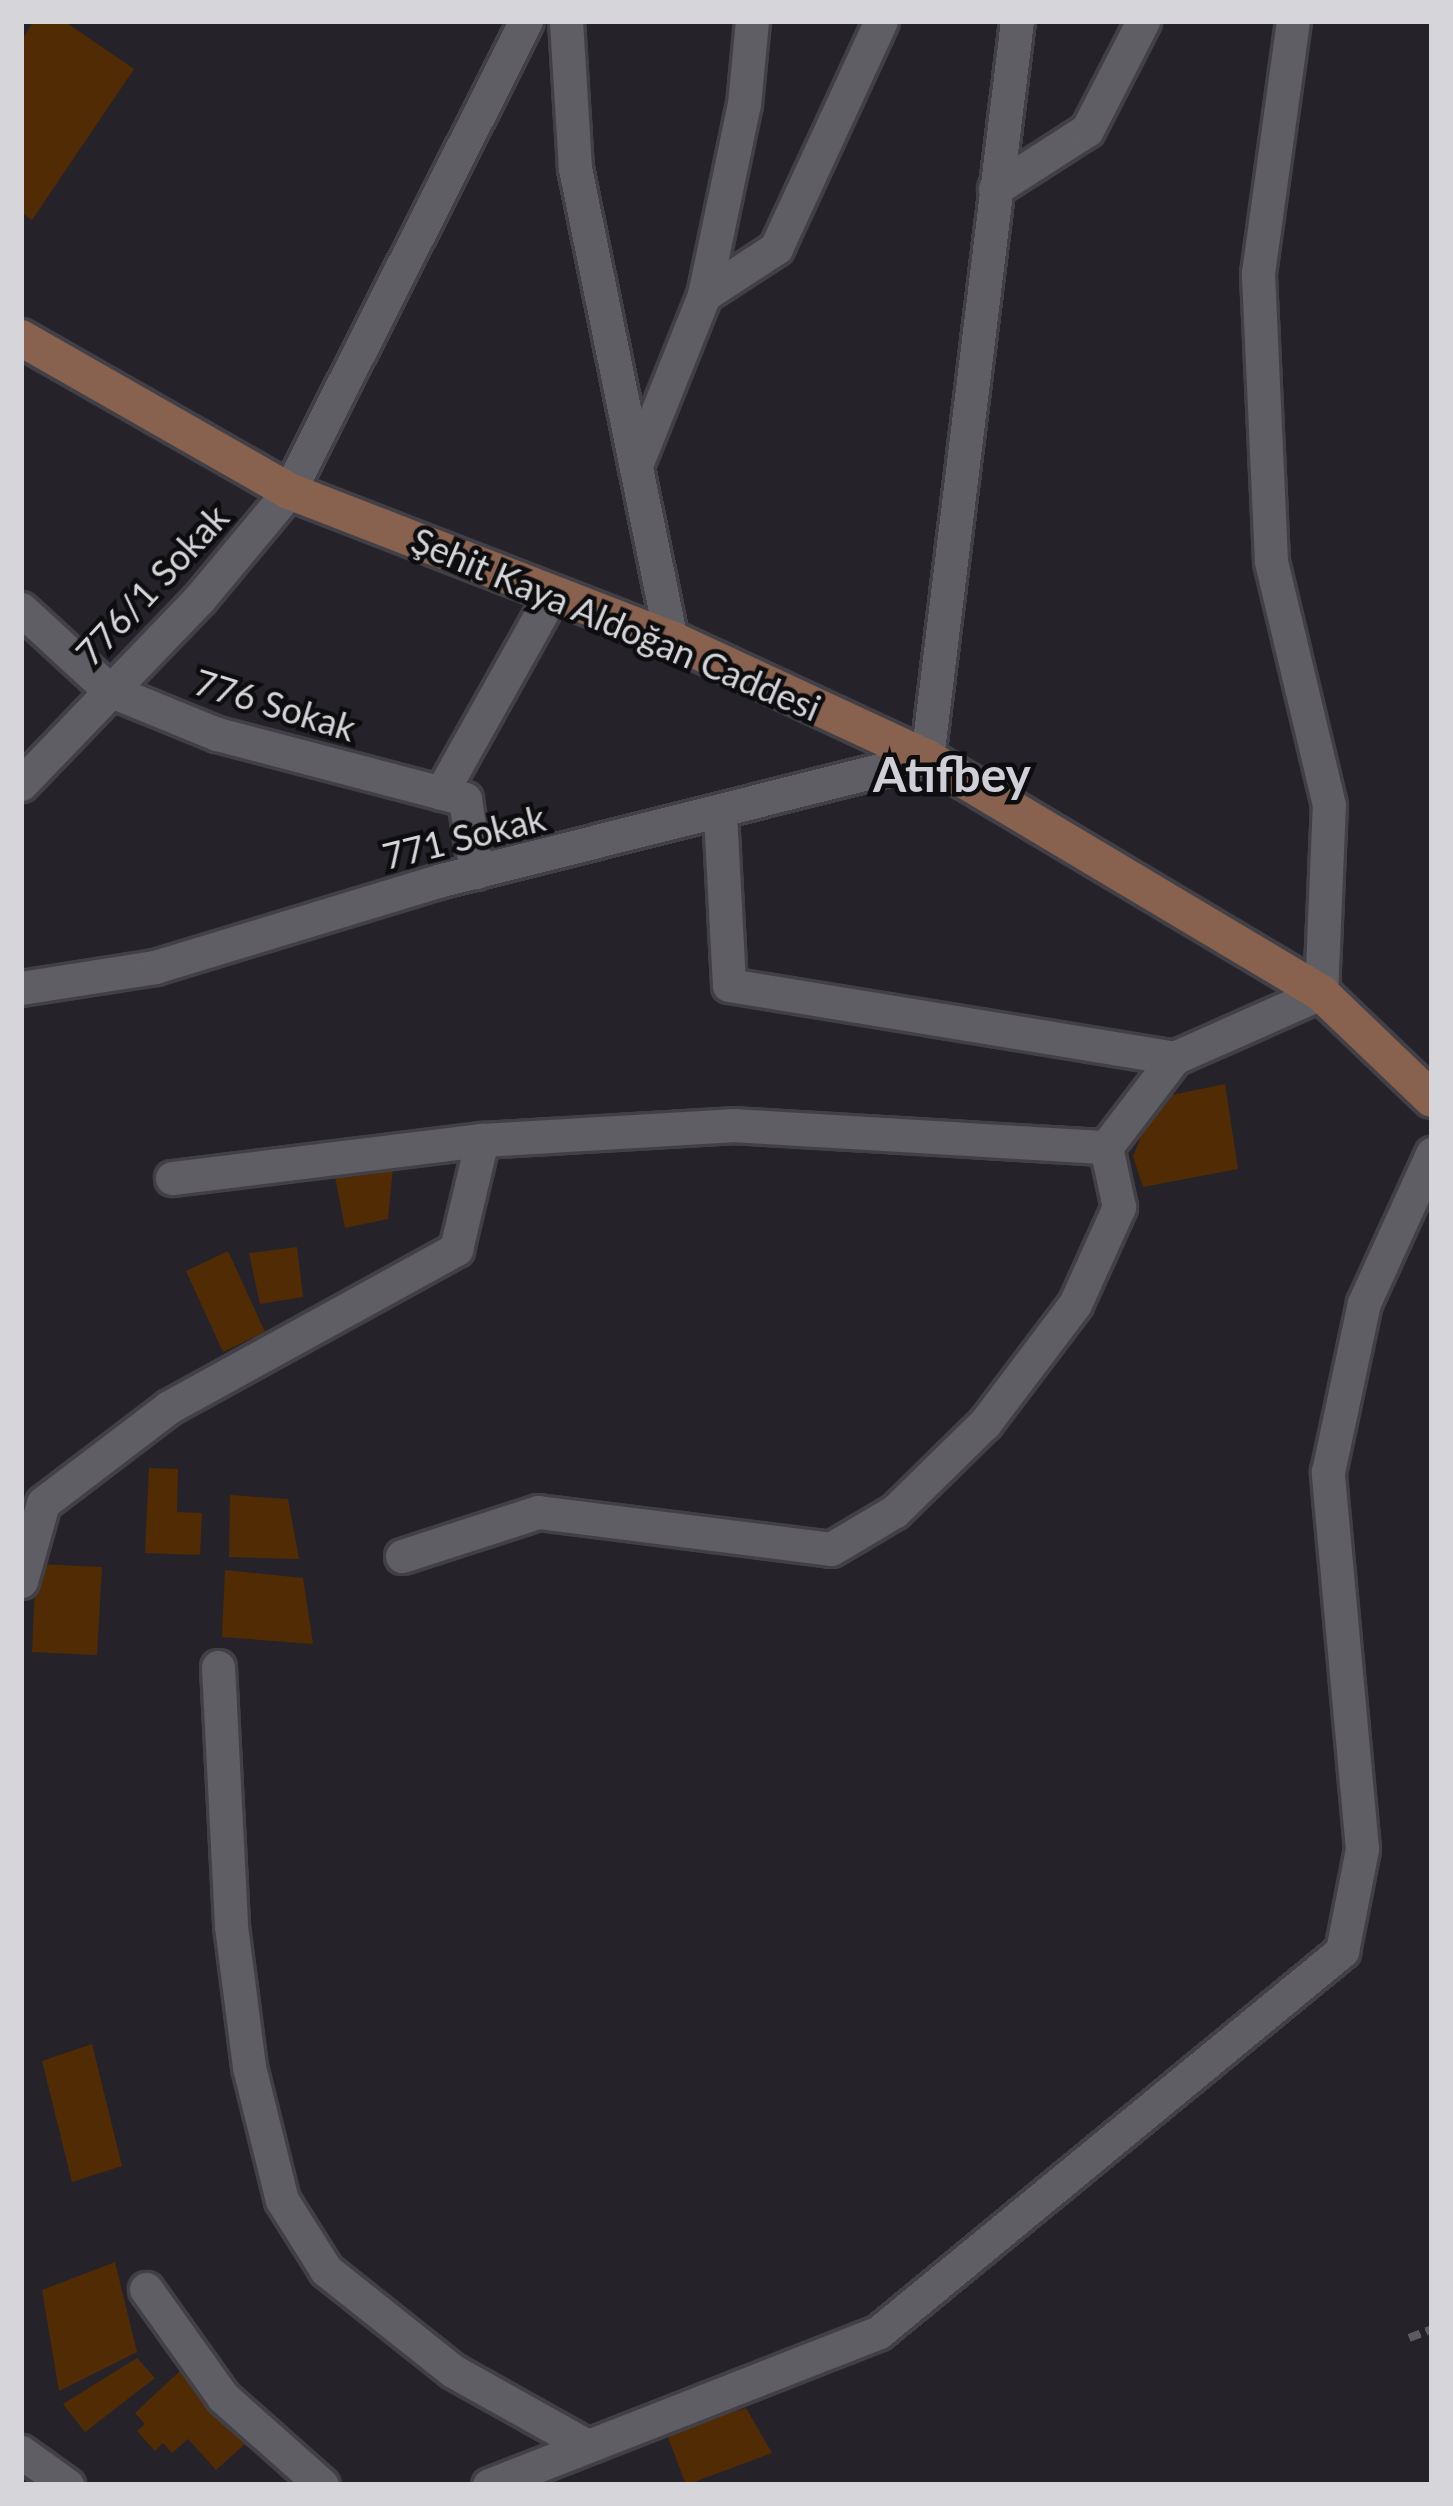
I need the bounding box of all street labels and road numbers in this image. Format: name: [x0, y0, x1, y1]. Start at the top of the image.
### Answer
street label: 776/1 Sokak: [67, 496, 237, 674]
street label: Şehit Kaya Aldoğan Caddesi: [405, 518, 827, 730]
street label: 776 Sokak: [189, 660, 361, 750]
street label: 771 Sokak: [378, 796, 550, 878]

